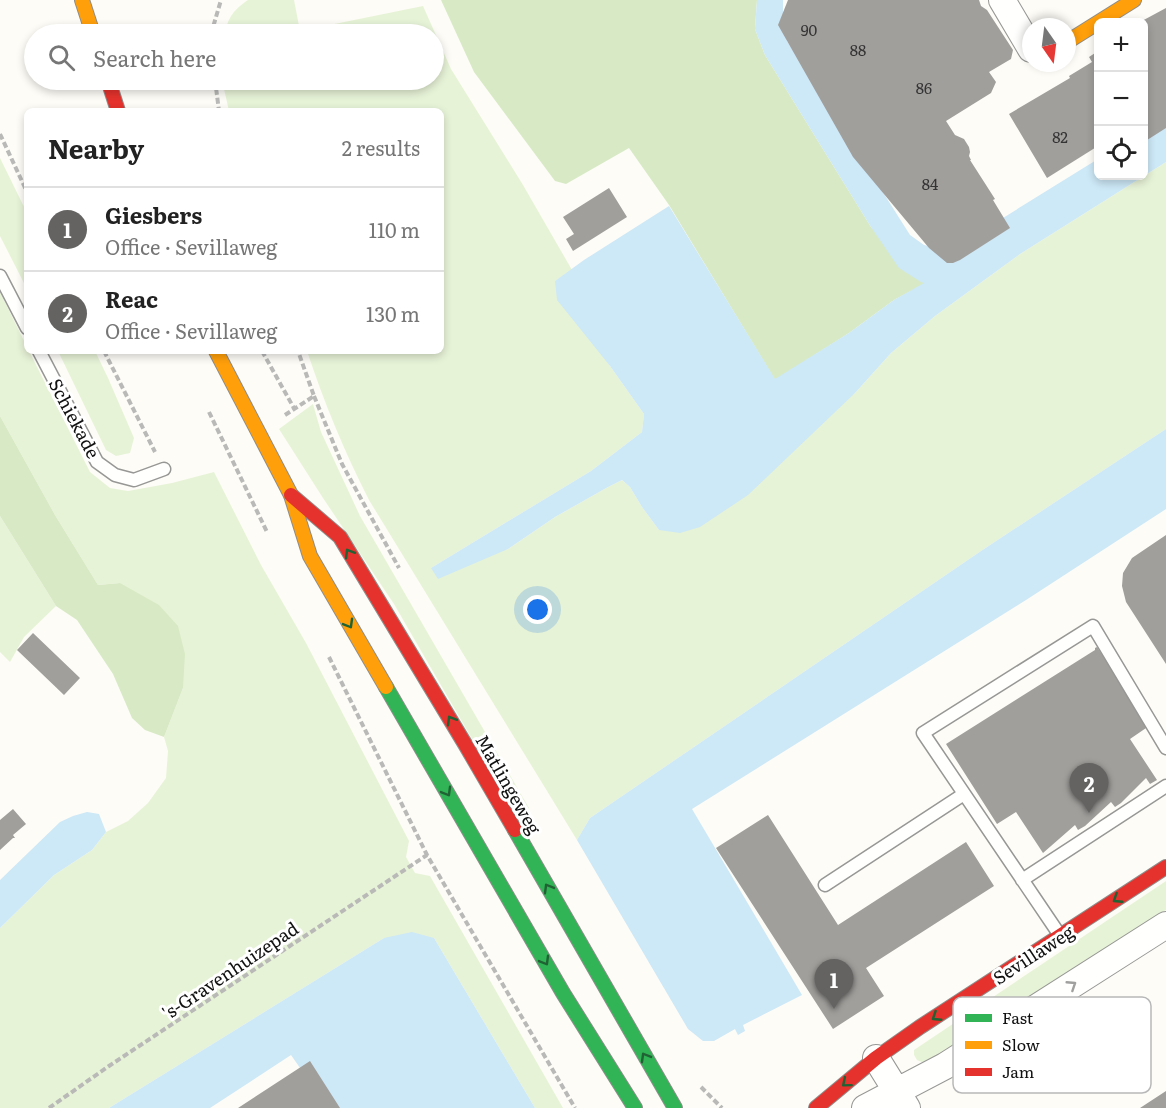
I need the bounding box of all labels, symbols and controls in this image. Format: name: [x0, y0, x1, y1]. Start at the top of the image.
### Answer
house number: 90: [801, 18, 818, 41]
north arrow: [1022, 18, 1076, 72]
map controls: [1094, 18, 1148, 180]
button: +: [1094, 18, 1148, 72]
search box: [24, 24, 444, 90]
house number: 88: [850, 38, 866, 61]
icon: search: [45, 41, 78, 74]
text: Search here: [93, 41, 216, 74]
button: −: [1094, 72, 1148, 126]
house number: 86: [916, 76, 932, 99]
house number: 82: [1052, 125, 1068, 148]
button: locate: [1094, 126, 1148, 180]
text: Nearby: [48, 128, 144, 167]
text: 2 results: [342, 132, 420, 162]
house number: 84: [922, 172, 938, 195]
text: Giesbers: [105, 198, 202, 231]
text: 1: [63, 214, 72, 244]
text: 110 m: [369, 214, 420, 244]
text: Office · Sevillaweg: [105, 231, 277, 261]
text: Reac: [105, 282, 158, 315]
text: 2: [62, 298, 73, 328]
text: 130 m: [366, 298, 420, 328]
text: Office · Sevillaweg: [105, 315, 277, 345]
street label: Schiekade: [43, 373, 107, 463]
one-way arrow: [345, 549, 357, 559]
your location: [523, 595, 552, 624]
one-way arrow: [342, 618, 354, 628]
one-way arrow: [446, 716, 458, 726]
street label: Matlingeweg: [469, 729, 549, 840]
pin: 2: [1070, 764, 1108, 813]
one-way arrow: [440, 786, 451, 797]
one-way arrow: [544, 884, 556, 894]
one-way arrow: [1113, 892, 1123, 904]
street label: 's-Gravenhuizepad: [157, 914, 303, 1026]
street label: Sevillaweg: [987, 917, 1080, 990]
one-way arrow: [538, 955, 549, 965]
pin: 1: [814, 960, 854, 1009]
one-way arrow: [1066, 980, 1076, 992]
legend: [953, 997, 1151, 1093]
text: Fast: [1002, 1005, 1034, 1029]
one-way arrow: [931, 1009, 942, 1020]
text: Slow: [1002, 1032, 1040, 1056]
one-way arrow: [641, 1053, 653, 1063]
text: Jam: [1002, 1059, 1035, 1083]
one-way arrow: [842, 1076, 853, 1087]

